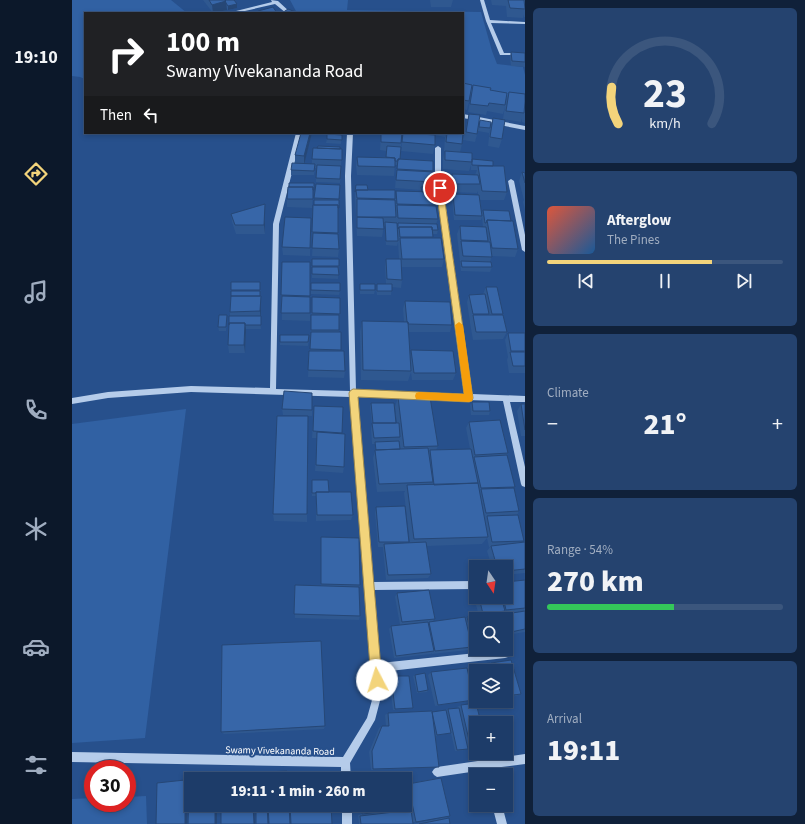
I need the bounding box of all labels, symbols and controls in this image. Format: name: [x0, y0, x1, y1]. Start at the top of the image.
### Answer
text: 100 m: [166, 22, 240, 62]
icon: right: [100, 28, 152, 80]
text: 19:10: [14, 45, 58, 70]
text: Swamy Vivekananda Road: [166, 59, 363, 84]
text: 23: [643, 63, 687, 123]
icon: left: [140, 104, 162, 126]
text: Then: [100, 105, 132, 126]
text: km/h: [649, 112, 681, 133]
icon: directions: [22, 160, 50, 188]
pin: [423, 171, 457, 205]
icon: arrive: [429, 177, 451, 199]
text: Afterglow: [607, 210, 671, 231]
text: The Pines: [607, 231, 660, 249]
icon: previous: [575, 270, 597, 292]
icon: pause: [654, 270, 676, 292]
icon: next: [733, 270, 755, 292]
icon: music: [22, 278, 50, 306]
text: Climate: [547, 384, 589, 402]
icon: phone: [22, 396, 50, 424]
text: 21°: [643, 403, 687, 446]
text: −: [547, 408, 558, 440]
text: +: [772, 408, 783, 440]
icon: climate: [22, 515, 50, 543]
text: Range · 54%: [547, 541, 613, 559]
north arrow: [469, 560, 513, 604]
map controls: [469, 560, 513, 812]
text: 270 km: [547, 560, 644, 603]
button: search: [469, 612, 513, 656]
icon: car: [22, 633, 50, 661]
position arrow: [356, 659, 398, 701]
button: layers: [469, 664, 513, 708]
text: Arrival: [547, 710, 582, 728]
button: +: [469, 716, 513, 760]
text: 19:11: [547, 729, 620, 772]
street label: Swamy Vivekananda Road: [225, 743, 335, 759]
icon: filters: [22, 751, 50, 779]
speed limit sign: 30: [84, 760, 136, 812]
button: −: [469, 768, 513, 812]
text: 19:11 · 1 min · 260 m: [231, 781, 365, 802]

